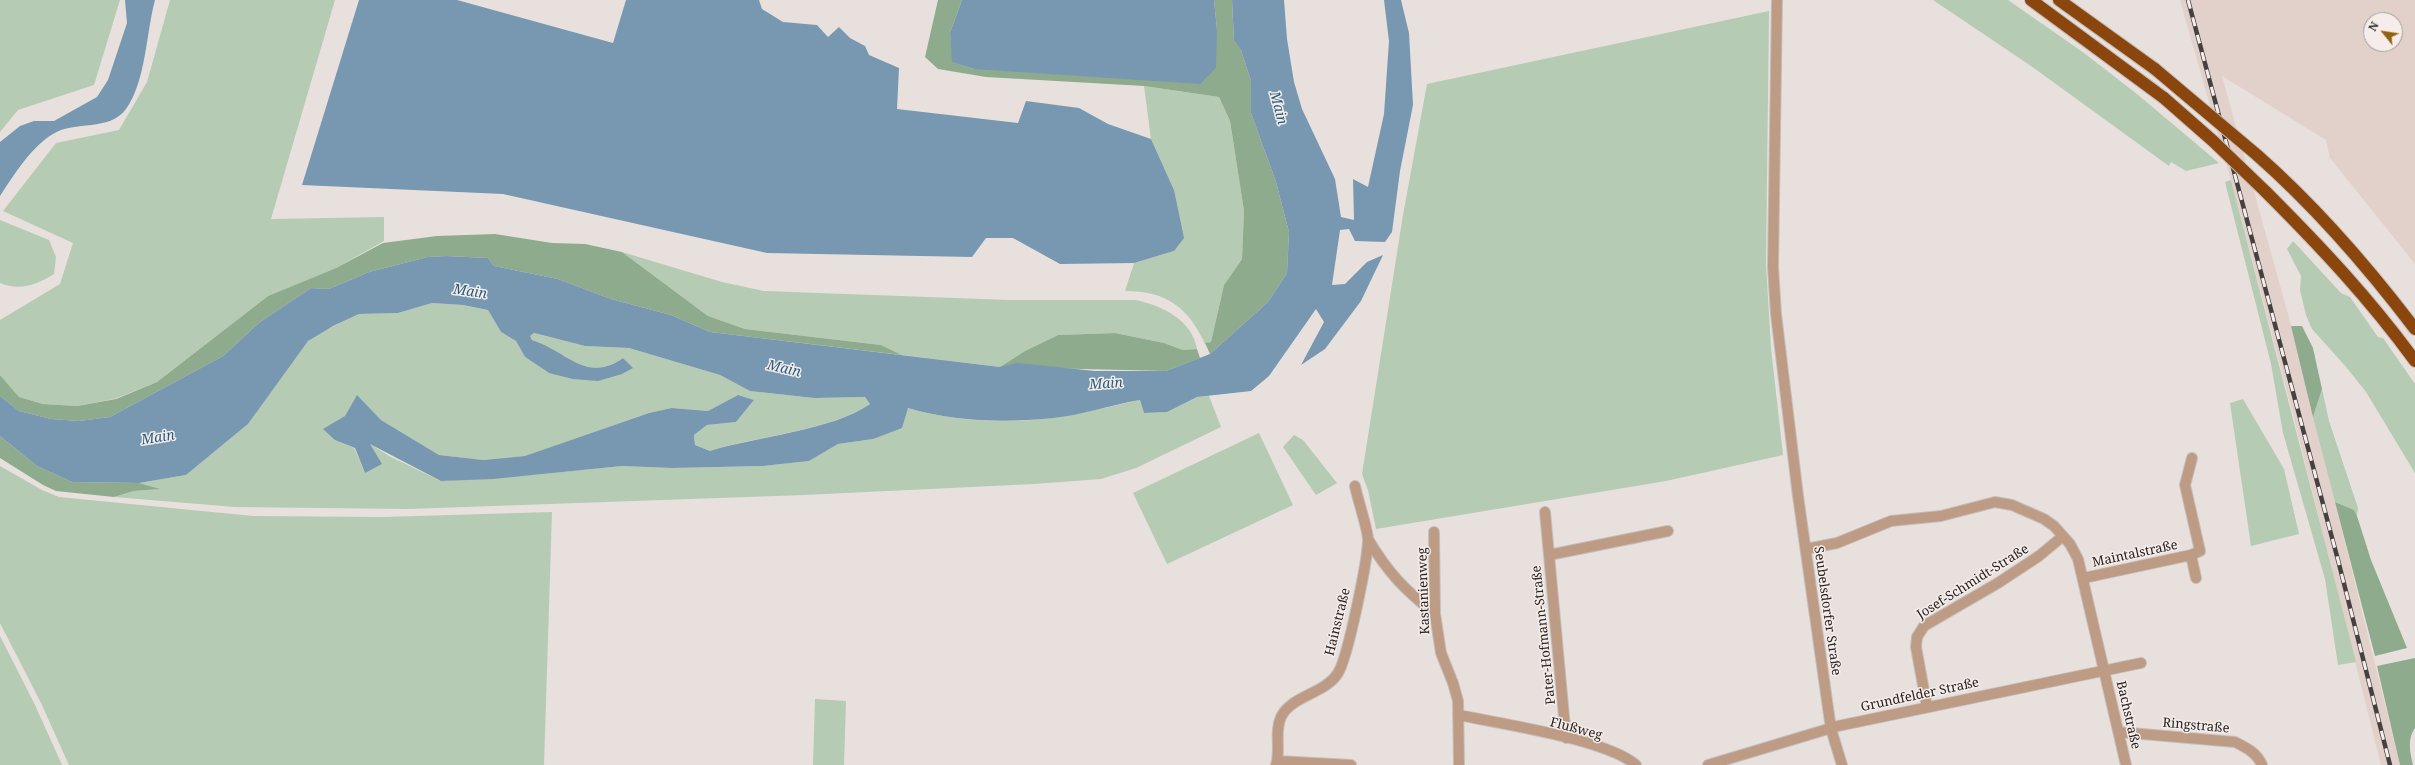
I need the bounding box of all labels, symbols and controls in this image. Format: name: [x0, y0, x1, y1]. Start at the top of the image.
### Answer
north arrow: [2363, 12, 2403, 52]
text: N: [2364, 19, 2382, 34]
water label: Main: [1266, 89, 1290, 127]
water label: Main: [452, 281, 488, 303]
water label: Main: [766, 357, 802, 381]
water label: Main: [1089, 374, 1123, 394]
water label: Main: [140, 427, 176, 449]
street label: Maintalstraße: [2091, 537, 2179, 571]
street label: Josef-Schmidt-Straße: [1914, 541, 2032, 623]
street label: Seubelsdorfer Straße: [1810, 545, 1844, 677]
street label: Kastanienweg: [1415, 547, 1433, 635]
street label: Pater-Hofmann-Straße: [1529, 565, 1559, 705]
street label: Hainstraße: [1322, 587, 1354, 657]
street label: Grundfelder Straße: [1859, 675, 1981, 715]
street label: Bachstraße: [2113, 679, 2143, 751]
street label: Flußweg: [1548, 715, 1604, 743]
street label: Ringstraße: [2162, 715, 2230, 737]

